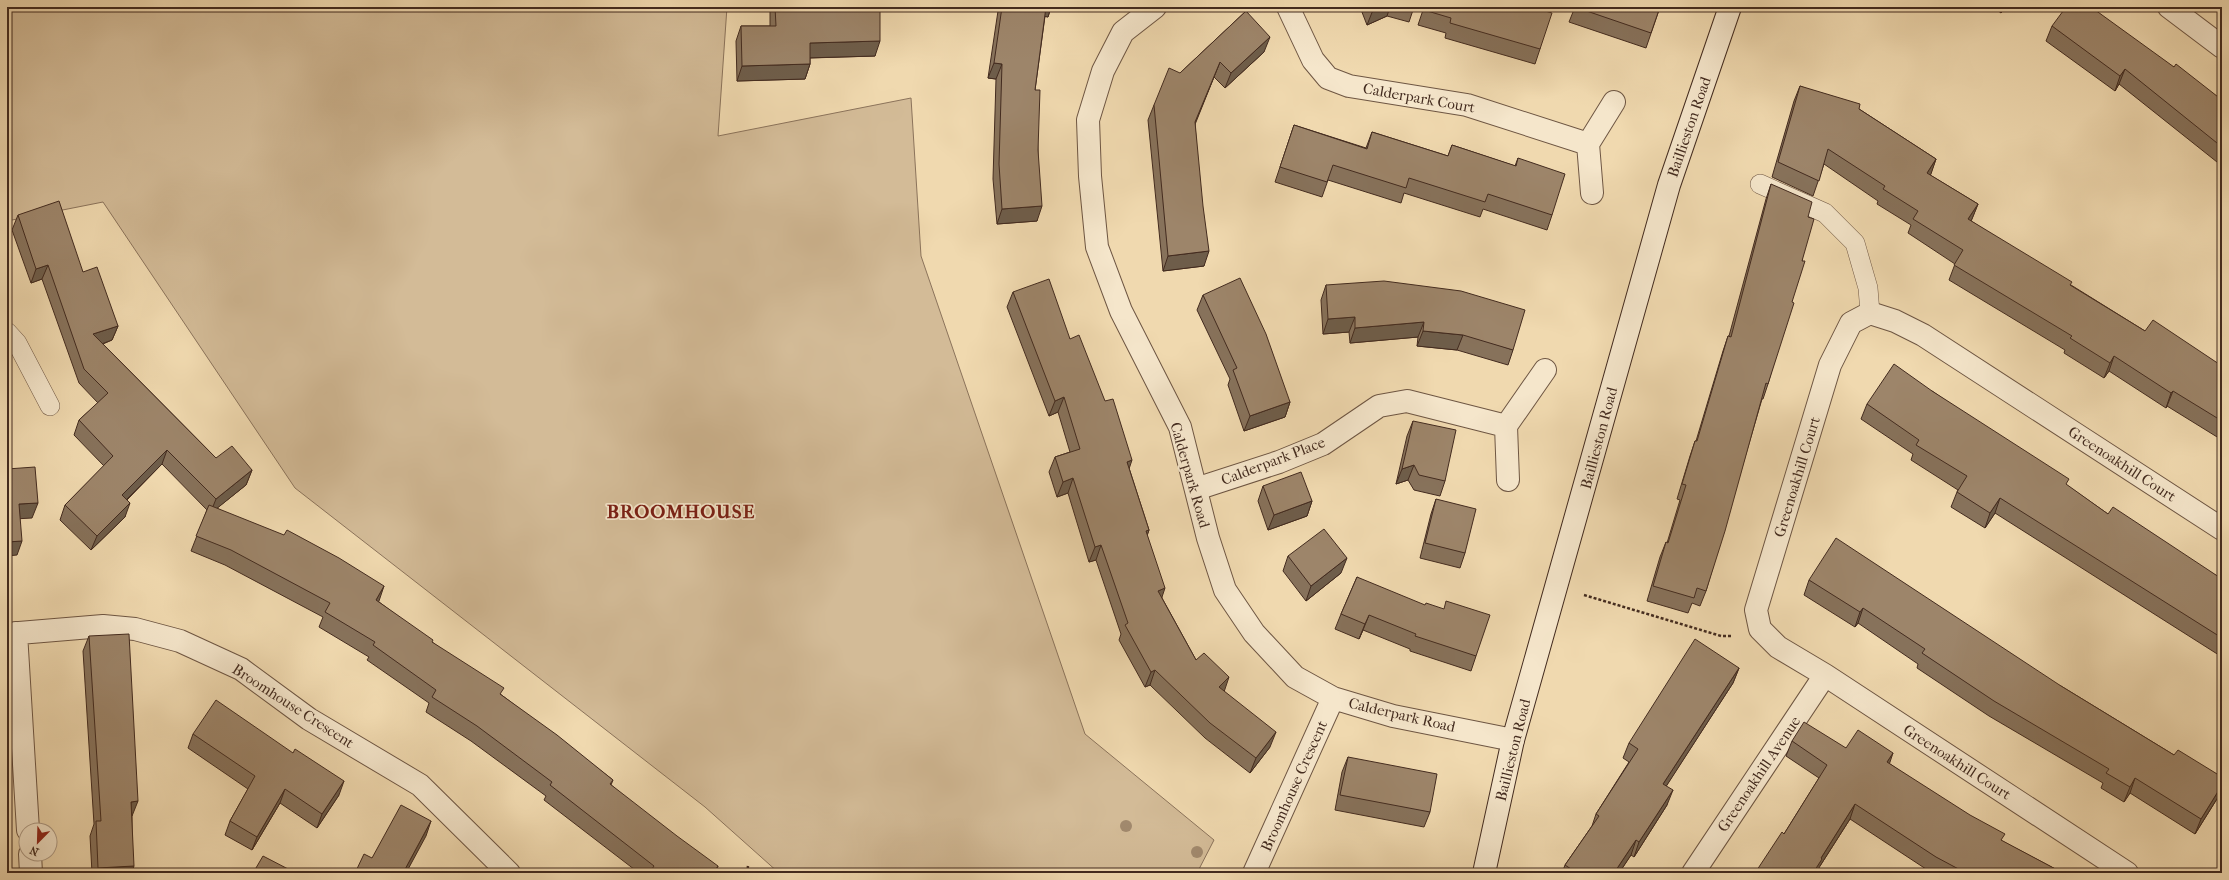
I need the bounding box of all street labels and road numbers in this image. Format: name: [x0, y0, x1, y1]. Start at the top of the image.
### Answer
street label: Baillieston Road: [1663, 74, 1715, 180]
street label: Calderpark Court: [1362, 79, 1477, 117]
street label: Baillieston Road: [1577, 384, 1621, 491]
street label: Greenoakhill Court: [1770, 414, 1824, 539]
street label: Calderpark Road: [1166, 420, 1214, 531]
street label: Greenoakhill Court: [2065, 422, 2180, 506]
street label: Calderpark Place: [1218, 433, 1328, 489]
street label: Broomhouse Crescent: [229, 660, 358, 752]
street label: Calderpark Road: [1347, 694, 1458, 736]
street label: Baillieston Road: [1492, 696, 1535, 803]
street label: Greenoakhill Avenue: [1714, 712, 1805, 835]
street label: Broomhouse Crescent: [1257, 717, 1331, 854]
street label: Greenoakhill Court: [1900, 720, 2015, 804]

